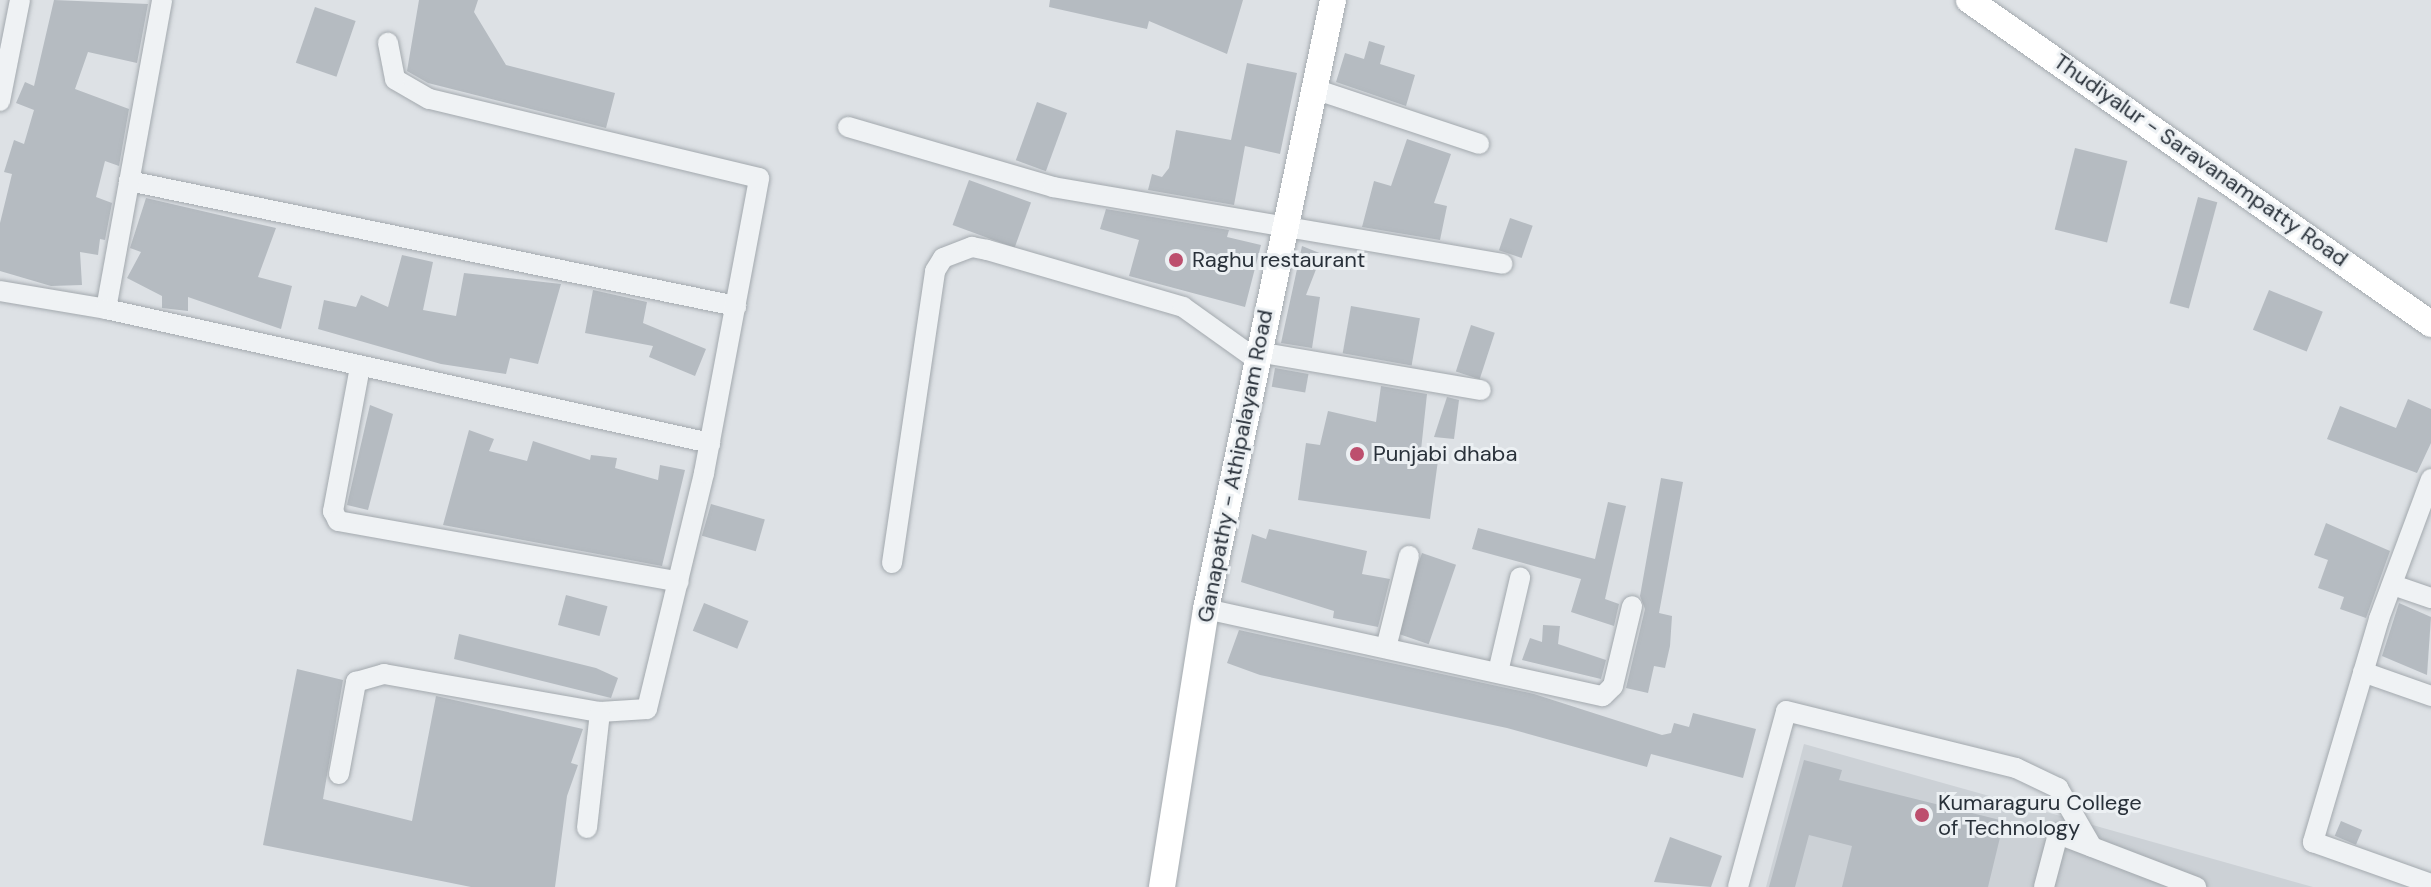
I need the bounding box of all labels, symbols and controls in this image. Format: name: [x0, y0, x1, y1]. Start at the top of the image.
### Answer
street label: Thudiyalur - Saravanampatty Road: [2049, 48, 2353, 272]
place label: Raghu restaurant: [1192, 247, 1365, 273]
marker: Raghu restaurant: [1167, 251, 1185, 269]
street label: Ganapathy - Athipalayam Road: [1192, 307, 1278, 625]
place label: Punjabi dhaba: [1373, 441, 1517, 467]
marker: Punjabi dhaba: [1348, 445, 1366, 463]
place label: Kumaraguru College of Technology: [1938, 789, 2142, 840]
marker: Kumaraguru College of Technology: [1913, 806, 1931, 824]

